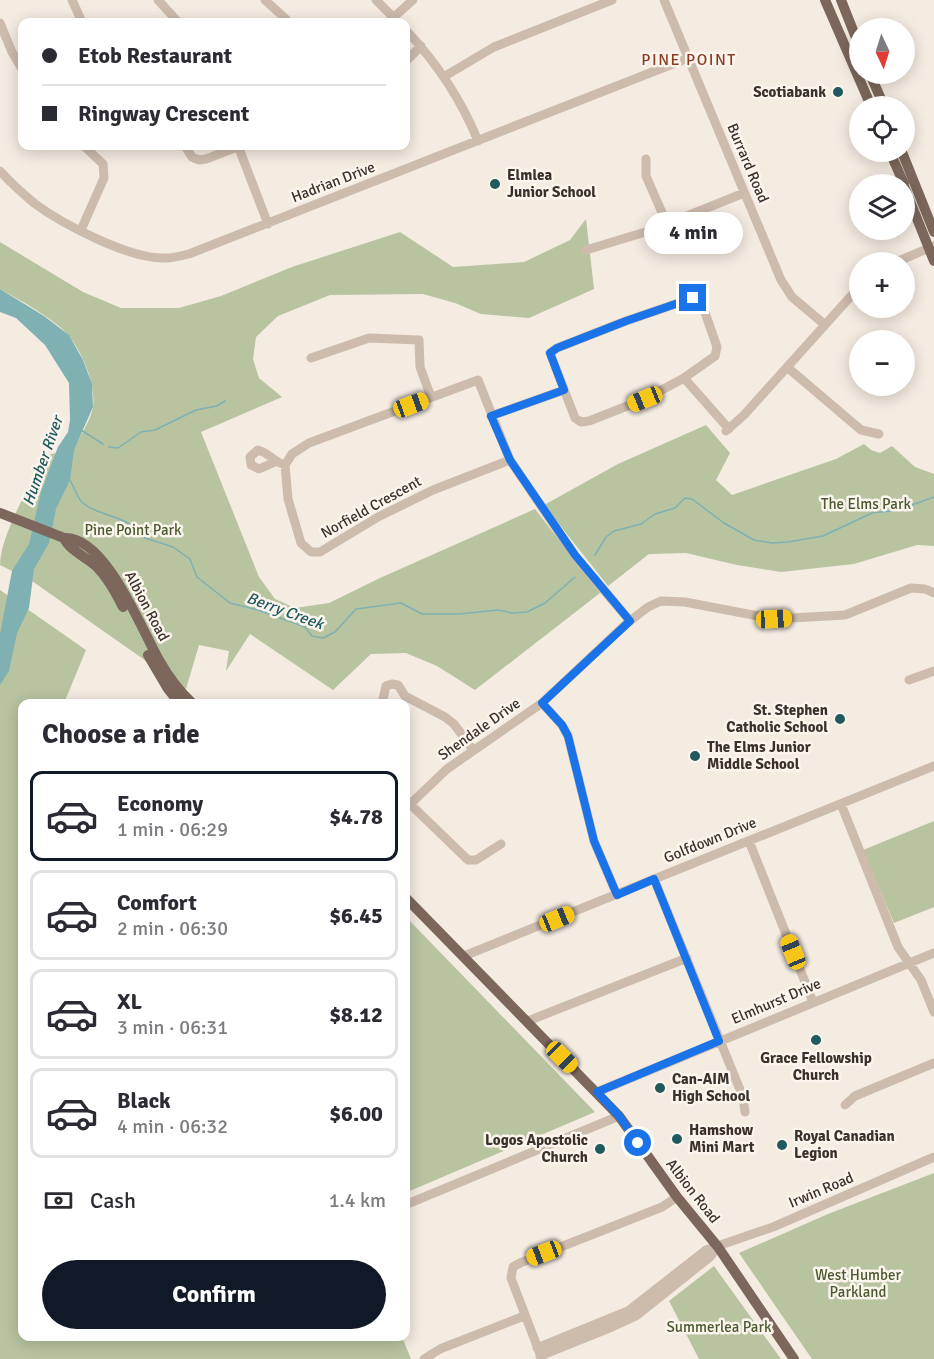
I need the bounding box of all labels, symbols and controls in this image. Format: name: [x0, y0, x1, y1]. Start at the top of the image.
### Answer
north arrow: [849, 18, 915, 84]
map controls: [849, 18, 915, 396]
text: Etob Restaurant: [78, 42, 232, 69]
district label: PINE POINT: [641, 50, 737, 70]
place label: Scotiabank: [753, 83, 826, 101]
marker: Scotiabank: [831, 85, 845, 99]
button: locate: [849, 96, 915, 162]
text: Ringway Crescent: [78, 100, 249, 127]
street label: Burrard Road: [723, 121, 773, 205]
street label: Hadrian Drive: [289, 158, 377, 206]
place label: Elmlea Junior School: [507, 166, 596, 201]
button: layers: [849, 174, 915, 240]
marker: Elmlea Junior School: [488, 177, 502, 191]
callout: 4 min: [644, 211, 742, 253]
text: 4 min: [669, 220, 718, 245]
button: +: [849, 252, 915, 318]
route end: [679, 284, 706, 311]
button: −: [849, 330, 915, 396]
car: [625, 384, 665, 414]
car: [391, 390, 431, 420]
water label: Humber River: [18, 412, 68, 508]
street label: Norfield Crescent: [318, 472, 424, 542]
park label: The Elms Park: [821, 495, 911, 513]
park label: Pine Point Park: [84, 521, 182, 539]
street label: Albion Road: [121, 568, 173, 644]
water label: Berry Creek: [244, 588, 328, 635]
car: [756, 609, 792, 629]
street label: Shendale Drive: [434, 694, 524, 764]
place label: St. Stephen Catholic School: [726, 701, 828, 736]
marker: St. Stephen Catholic School: [833, 712, 847, 726]
text: Choose a ride: [42, 718, 200, 751]
place label: The Elms Junior Middle School: [707, 738, 811, 773]
marker: The Elms Junior Middle School: [688, 749, 702, 763]
icon: car: [45, 789, 99, 843]
text: Economy: [117, 790, 203, 817]
text: $4.78: [329, 803, 383, 830]
street label: Golfdown Drive: [661, 813, 759, 867]
text: 1 min · 06:29: [117, 817, 228, 842]
icon: car: [45, 888, 99, 942]
text: Comfort: [117, 889, 197, 916]
text: $6.45: [329, 902, 383, 929]
car: [537, 904, 577, 934]
text: 2 min · 06:30: [117, 916, 228, 941]
car: [778, 932, 808, 972]
street label: Elmhurst Drive: [729, 974, 823, 1028]
icon: car: [45, 987, 99, 1041]
text: XL: [117, 988, 142, 1015]
text: $8.12: [329, 1001, 383, 1028]
text: 3 min · 06:31: [117, 1015, 228, 1040]
marker: Grace Fellowship Church: [809, 1033, 823, 1047]
car: [543, 1038, 581, 1076]
place label: Grace Fellowship Church: [760, 1049, 872, 1084]
place label: Can-AIM High School: [672, 1070, 751, 1105]
marker: Can-AIM High School: [653, 1081, 667, 1095]
icon: car: [45, 1086, 99, 1140]
text: Black: [117, 1087, 171, 1114]
text: $6.00: [329, 1100, 383, 1127]
text: 4 min · 06:32: [117, 1114, 228, 1139]
place label: Hamshow Mini Mart: [689, 1121, 755, 1156]
place label: Royal Canadian Legion: [794, 1127, 895, 1162]
route start: [624, 1129, 651, 1156]
place label: Logos Apostolic Church: [485, 1131, 588, 1166]
marker: Hamshow Mini Mart: [670, 1132, 684, 1146]
marker: Royal Canadian Legion: [775, 1138, 789, 1152]
marker: Logos Apostolic Church: [593, 1142, 607, 1156]
street label: Albion Road: [662, 1155, 724, 1227]
street label: Irwin Road: [786, 1168, 856, 1212]
icon: cash: [42, 1184, 75, 1217]
text: Cash: [90, 1187, 136, 1214]
text: 1.4 km: [329, 1188, 386, 1213]
car: [524, 1238, 564, 1268]
button: Confirm: [42, 1260, 386, 1329]
park label: West Humber Parkland: [815, 1266, 901, 1301]
park label: Summerlea Park: [667, 1318, 772, 1336]

